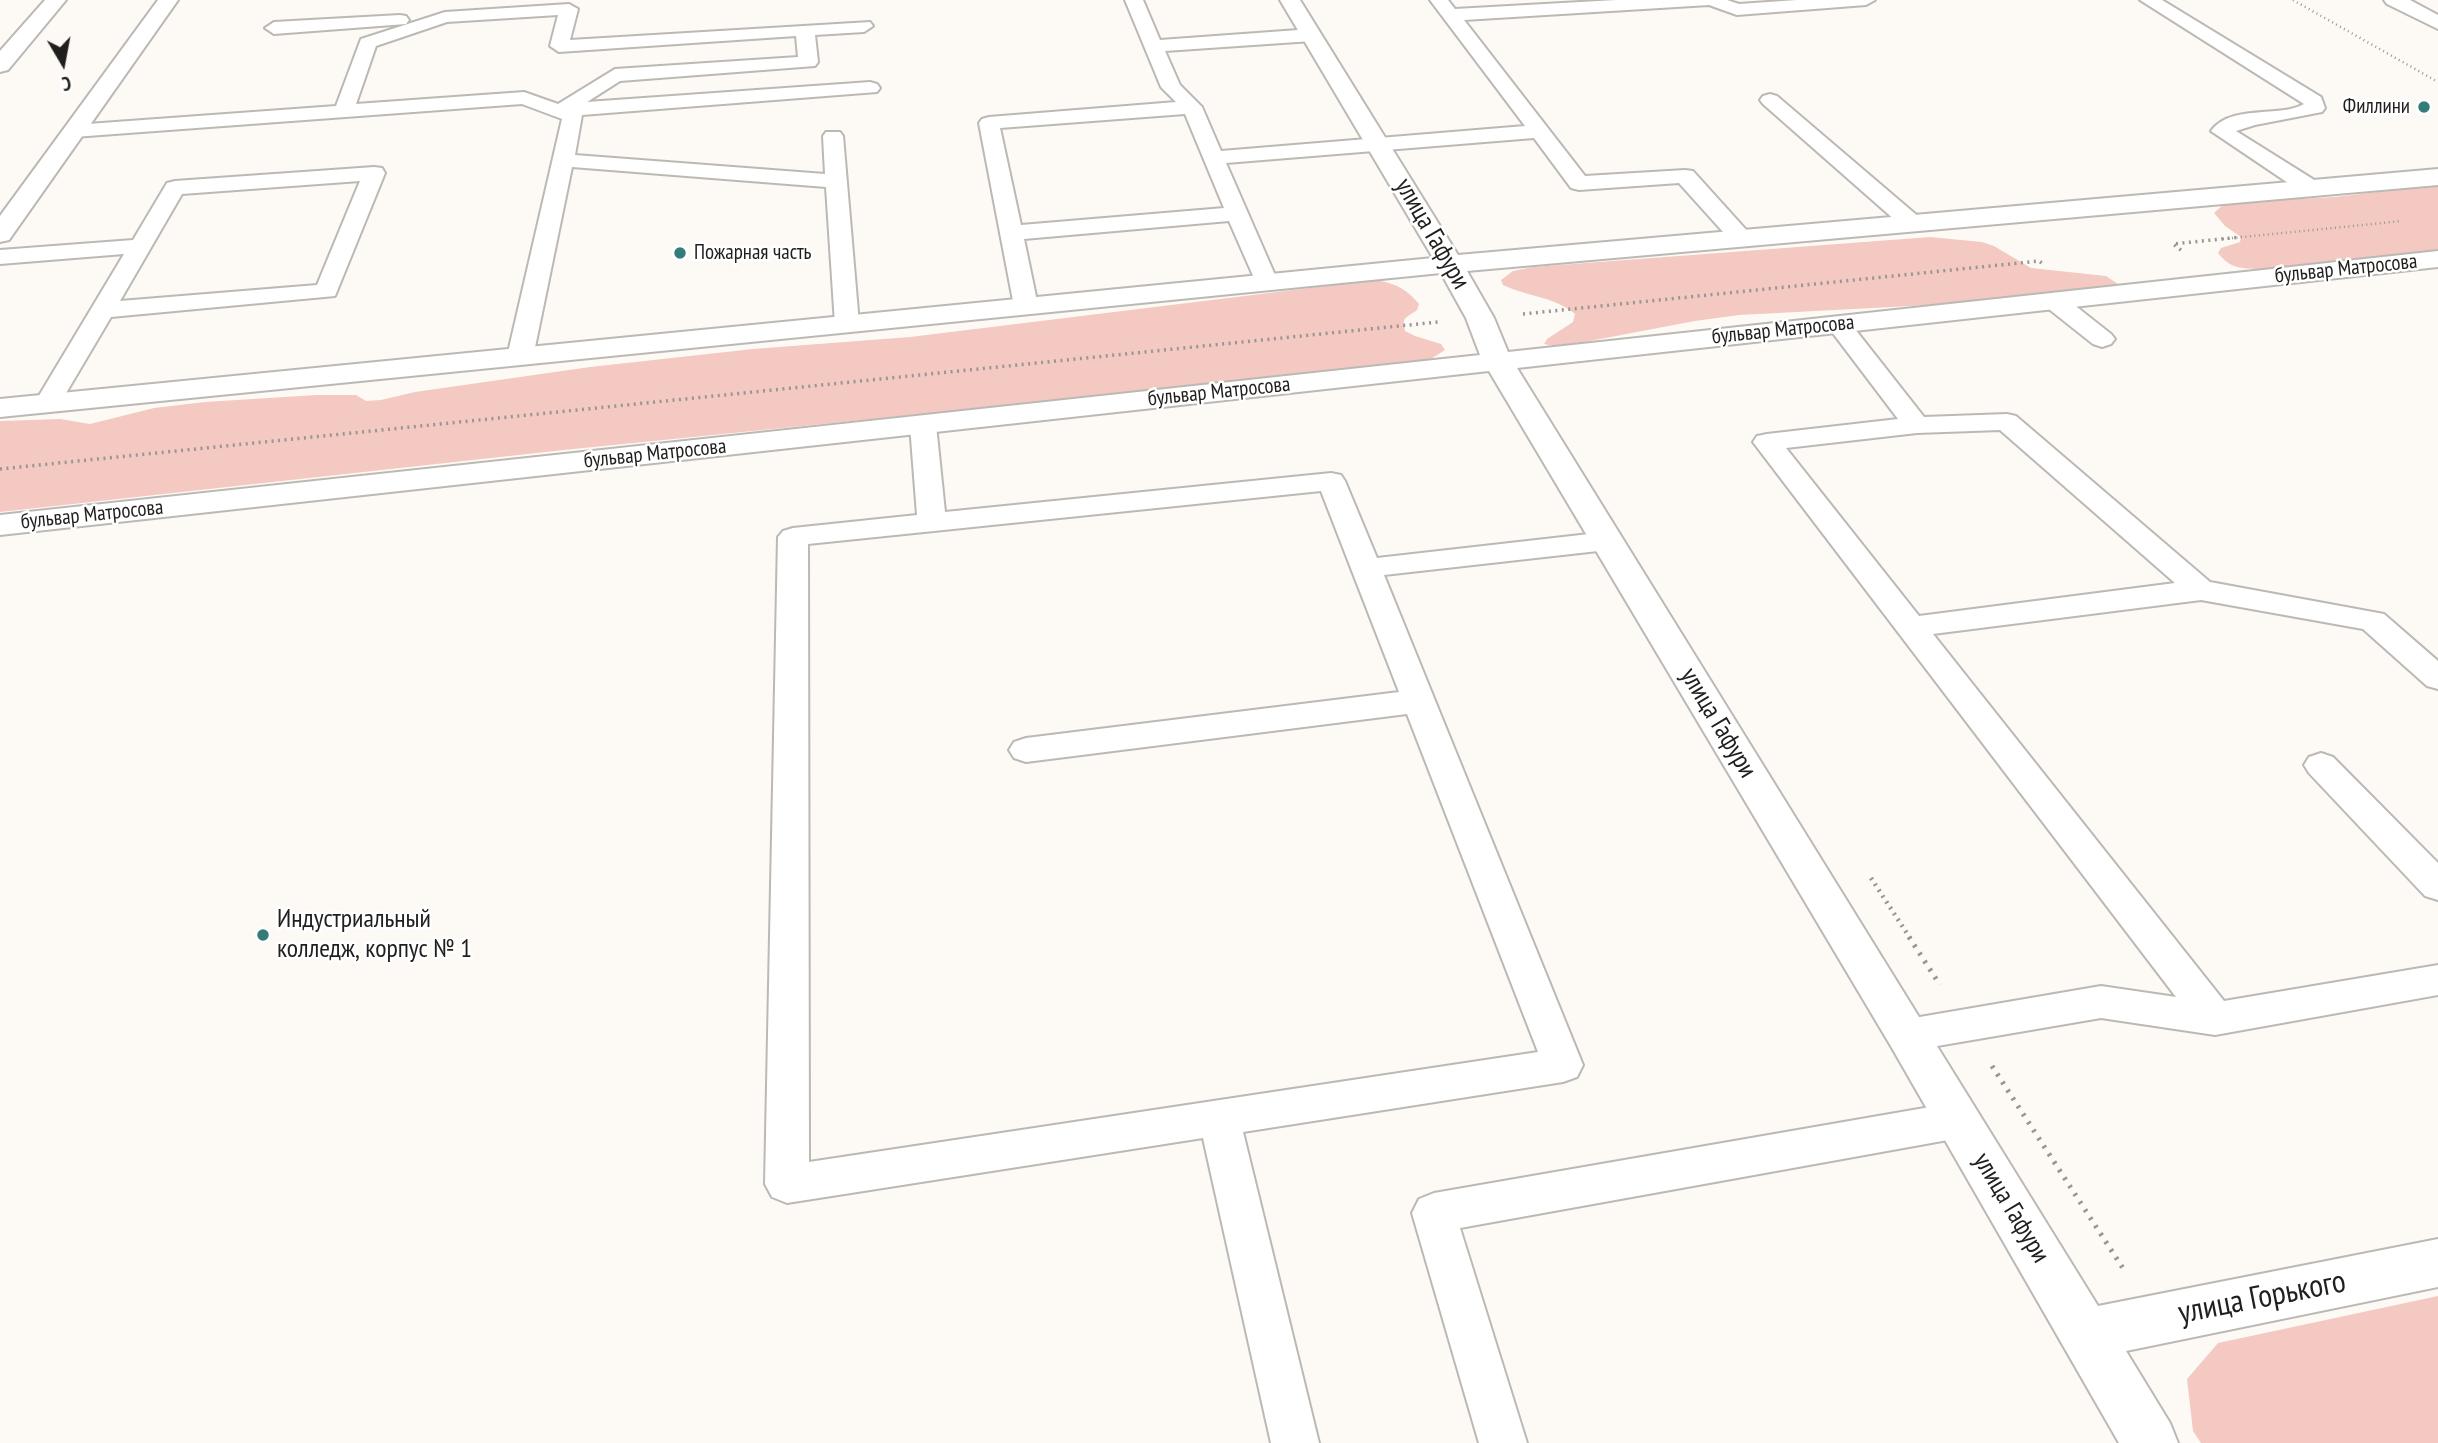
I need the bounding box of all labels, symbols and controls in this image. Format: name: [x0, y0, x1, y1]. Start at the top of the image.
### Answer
north arrow: [28, 28, 98, 98]
text: С: [60, 71, 73, 96]
place label: Филлини: [2343, 94, 2410, 120]
marker: Филлини: [2416, 99, 2432, 115]
street label: улица Гафури: [1388, 173, 1476, 295]
place label: Пожарная часть: [694, 240, 812, 266]
marker: Пожарная часть: [672, 245, 688, 261]
street label: бульвар Матросова: [2273, 249, 2419, 289]
street label: бульвар Матросова: [1710, 310, 1856, 350]
street label: бульвар Матросова: [1146, 372, 1292, 412]
street label: бульвар Матросова: [582, 434, 728, 474]
street label: бульвар Матросова: [19, 495, 165, 535]
street label: улица Гафури: [1673, 662, 1763, 784]
place label: Индустриальный колледж, корпус № 1: [277, 904, 472, 965]
marker: Индустриальный колледж, корпус № 1: [255, 927, 271, 943]
street label: улица Гафури: [1966, 1147, 2056, 1269]
street label: улица Горького: [2175, 1263, 2349, 1333]

